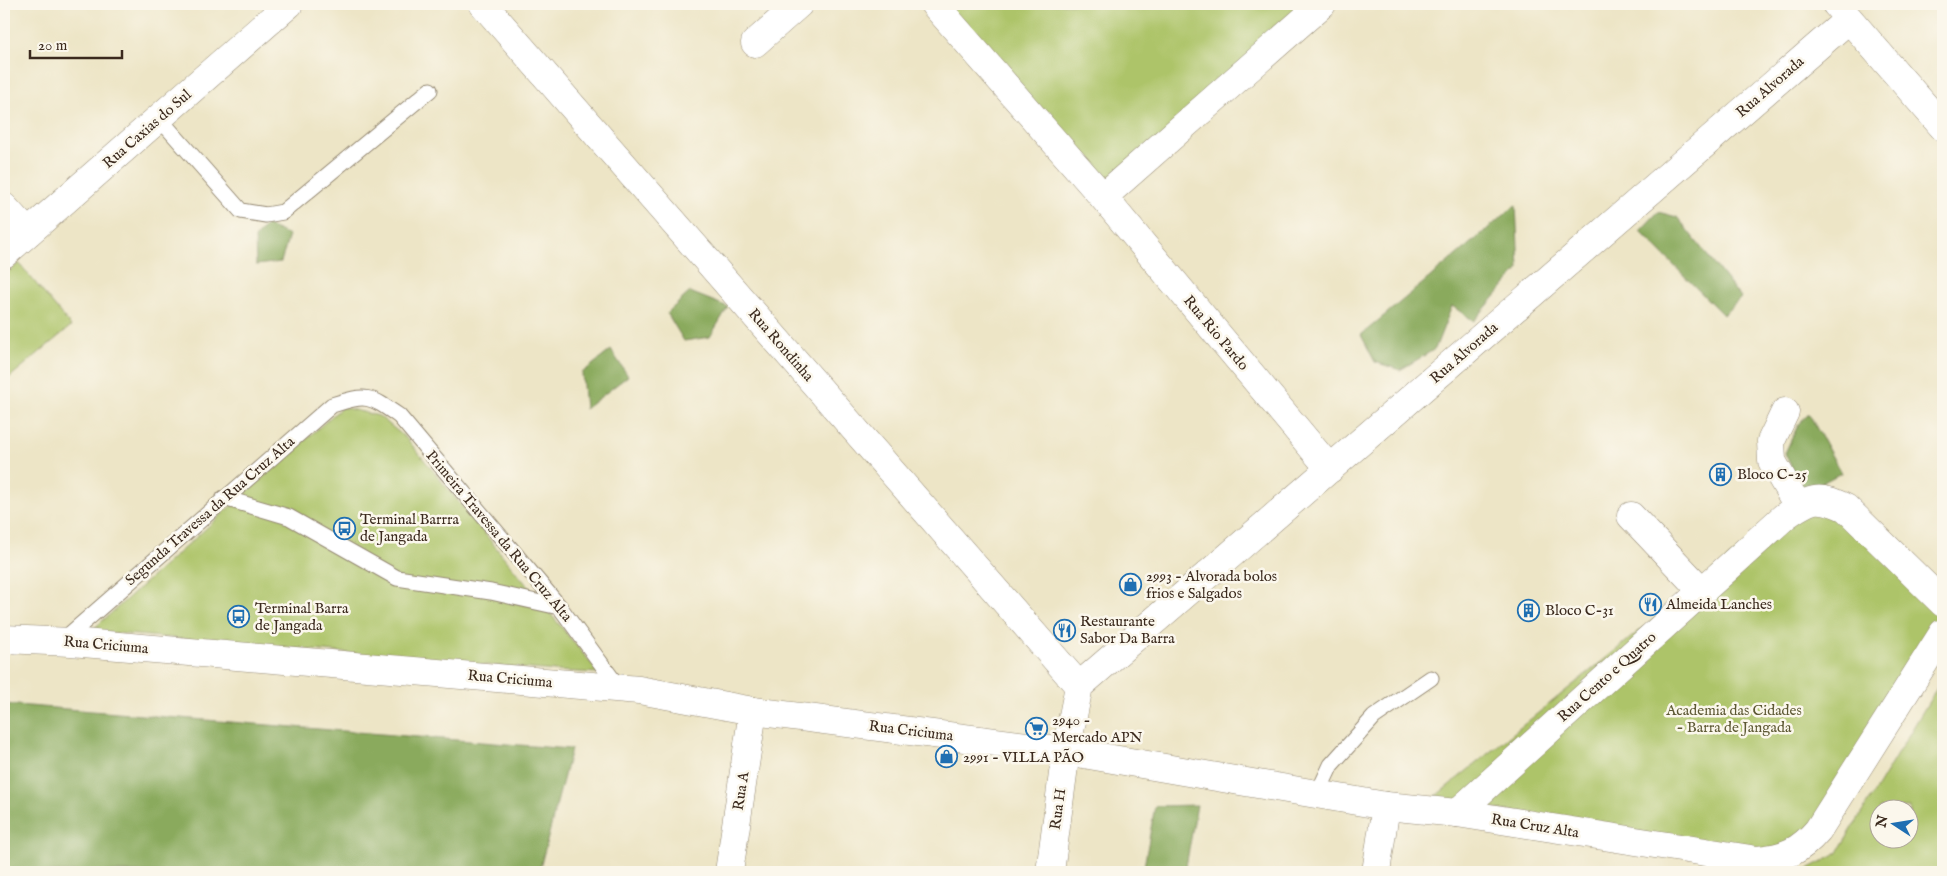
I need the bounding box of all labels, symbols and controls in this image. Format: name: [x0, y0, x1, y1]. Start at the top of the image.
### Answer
scale bar: [30, 28, 122, 60]
text: 20 m: [38, 36, 68, 55]
street label: Rua Alvorada: [1732, 52, 1808, 122]
street label: Rua Caxias do Sul: [99, 85, 196, 173]
street label: Rua Rio Pardo: [1179, 292, 1253, 374]
street label: Rua Rondinha: [744, 305, 818, 386]
street label: Rua Alvorada: [1426, 318, 1502, 388]
street label: Segunda Travessa da Rua Cruz Alta: [121, 432, 299, 590]
street label: Primeira Travessa da Rua Cruz Alta: [422, 446, 577, 626]
building icon: Bloco C-25: [1709, 462, 1733, 486]
place label: Bloco C-25: [1737, 465, 1808, 484]
place label: Terminal Barrra de Jangada: [360, 510, 459, 546]
bus stop icon: Terminal Barrra de Jangada: [332, 516, 356, 540]
place label: 2993 - Alvorada bolos frios e Salgados: [1146, 567, 1277, 603]
shop icon: 2993 - Alvorada bolos frios e Salgados: [1118, 573, 1142, 597]
restaurant icon: Almeida Lanches: [1638, 592, 1662, 616]
place label: Almeida Lanches: [1665, 595, 1772, 614]
building icon: Bloco C-31: [1517, 598, 1541, 622]
place label: Terminal Barra de Jangada: [255, 599, 349, 635]
place label: Bloco C-31: [1545, 601, 1614, 620]
bus stop icon: Terminal Barra de Jangada: [227, 605, 251, 629]
place label: Restaurante Sabor Da Barra: [1080, 612, 1175, 648]
restaurant icon: Restaurante Sabor Da Barra: [1052, 618, 1076, 642]
street label: Rua Cento e Quatro: [1554, 628, 1660, 726]
street label: Rua Criciuma: [63, 632, 150, 658]
street label: Rua Criciuma: [467, 666, 554, 692]
park label: Academia das Cidades - Barra de Jangada: [1665, 701, 1802, 737]
place label: 2940 - Mercado APN: [1052, 711, 1142, 747]
street label: Rua Criciuma: [868, 716, 955, 746]
supermarket icon: 2940 - Mercado APN: [1024, 717, 1048, 741]
shop icon: 2991 - VILLA PÃO: [935, 745, 959, 769]
place label: 2991 - VILLA PÃO: [963, 748, 1084, 767]
street label: Rua A: [729, 769, 754, 812]
street label: Rua H: [1046, 787, 1070, 831]
north arrow: [1870, 798, 1920, 848]
street label: Rua Cruz Alta: [1490, 810, 1581, 842]
text: N: [1872, 814, 1892, 830]

